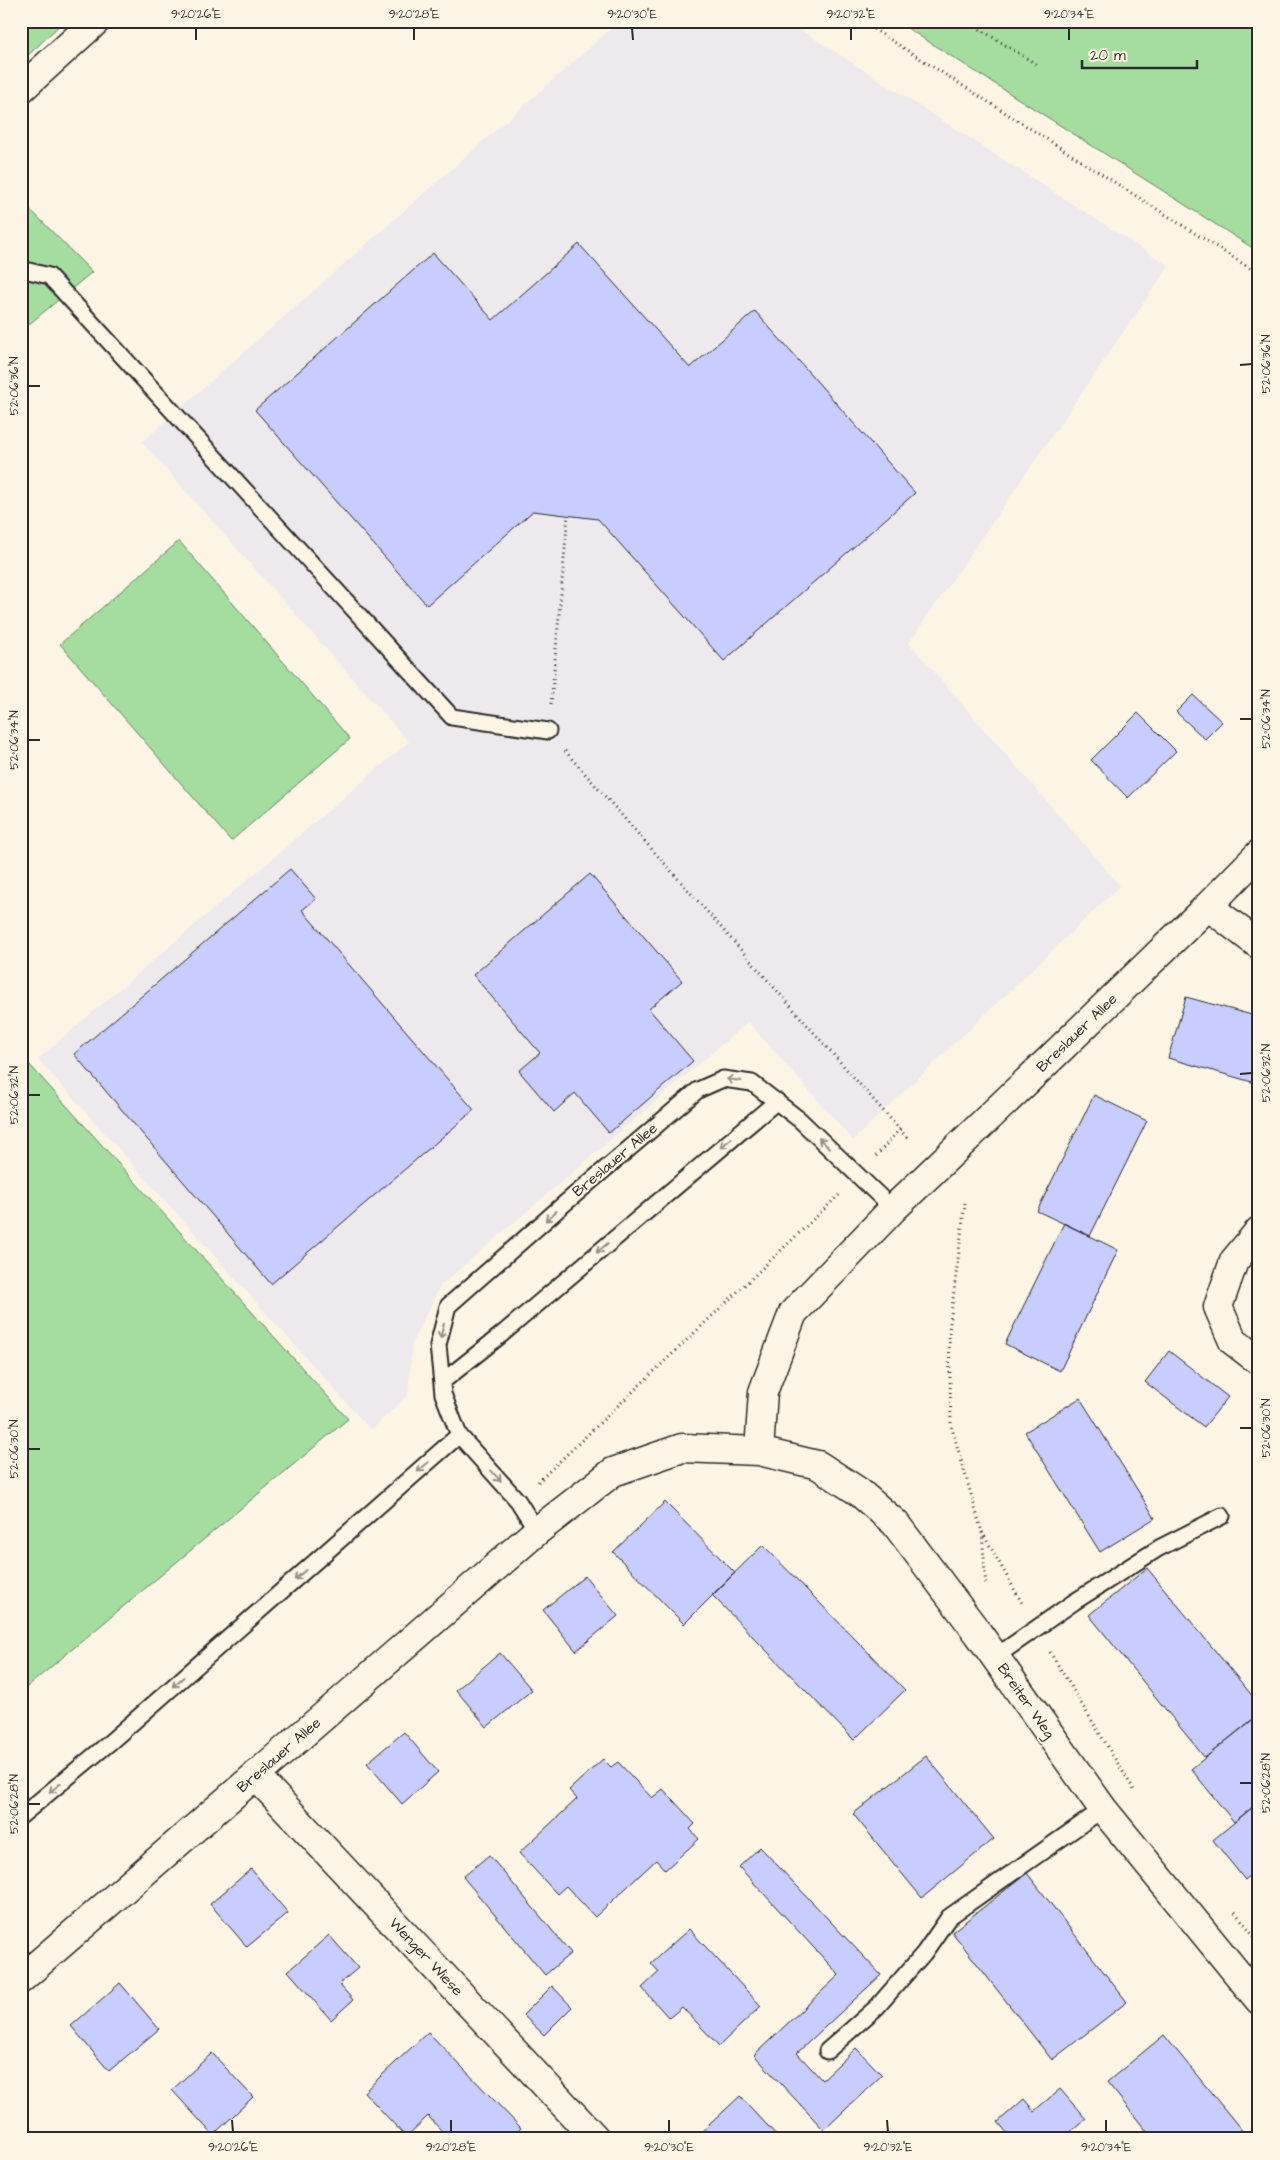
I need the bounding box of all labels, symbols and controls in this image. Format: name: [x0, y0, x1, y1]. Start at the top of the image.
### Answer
text: 9°20'26"E: [171, 6, 221, 23]
text: 9°20'28"E: [389, 6, 439, 23]
text: 9°20'30"E: [607, 6, 657, 23]
text: 9°20'32"E: [827, 6, 875, 23]
text: 9°20'34"E: [1044, 6, 1094, 23]
scale bar: [1082, 38, 1198, 70]
text: 20 m: [1090, 45, 1126, 66]
text: 52°06'36"N: [1258, 334, 1275, 394]
text: 52°06'36"N: [6, 356, 23, 416]
text: 52°06'34"N: [1258, 689, 1275, 749]
text: 52°06'34"N: [6, 710, 23, 770]
street label: Breslauer Allee: [1032, 989, 1122, 1077]
text: 52°06'32"N: [1258, 1043, 1275, 1102]
text: 52°06'32"N: [6, 1065, 23, 1124]
one-way arrow: [727, 1075, 743, 1085]
street label: Breslauer Allee: [568, 1118, 662, 1202]
one-way arrow: [817, 1137, 830, 1149]
one-way arrow: [720, 1138, 733, 1149]
one-way arrow: [544, 1210, 557, 1221]
one-way arrow: [596, 1243, 609, 1254]
one-way arrow: [437, 1323, 446, 1339]
text: 52°06'30"N: [1258, 1398, 1275, 1458]
text: 52°06'30"N: [6, 1419, 23, 1479]
one-way arrow: [416, 1461, 429, 1473]
one-way arrow: [490, 1469, 502, 1482]
one-way arrow: [294, 1569, 307, 1580]
street label: Breiter Weg: [991, 1659, 1060, 1744]
one-way arrow: [172, 1676, 185, 1688]
street label: Breslauer Allee: [232, 1713, 326, 1797]
text: 52°06'28"N: [1258, 1753, 1275, 1813]
text: 52°06'28"N: [6, 1774, 23, 1834]
one-way arrow: [49, 1782, 62, 1793]
street label: Wenger Wiese: [383, 1913, 468, 2001]
text: 9°20'26"E: [208, 2139, 258, 2156]
text: 9°20'28"E: [426, 2139, 476, 2156]
text: 9°20'30"E: [644, 2139, 694, 2156]
text: 9°20'32"E: [864, 2139, 912, 2156]
text: 9°20'34"E: [1081, 2139, 1131, 2156]

